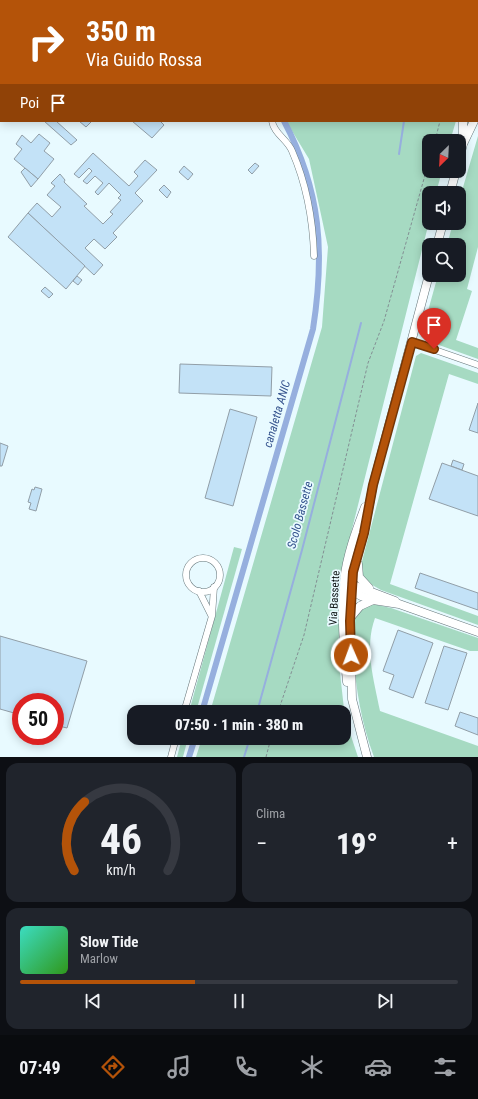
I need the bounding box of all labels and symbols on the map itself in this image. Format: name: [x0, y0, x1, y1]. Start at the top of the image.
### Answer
north arrow: [422, 134, 466, 178]
pin: [417, 308, 451, 349]
water label: canaletta ANIC: [261, 379, 293, 449]
water label: Scolo Bassette: [284, 479, 316, 550]
street label: Via Bassette: [327, 570, 342, 626]
position arrow: [330, 634, 372, 676]
speed limit sign: 50: [12, 693, 64, 745]

